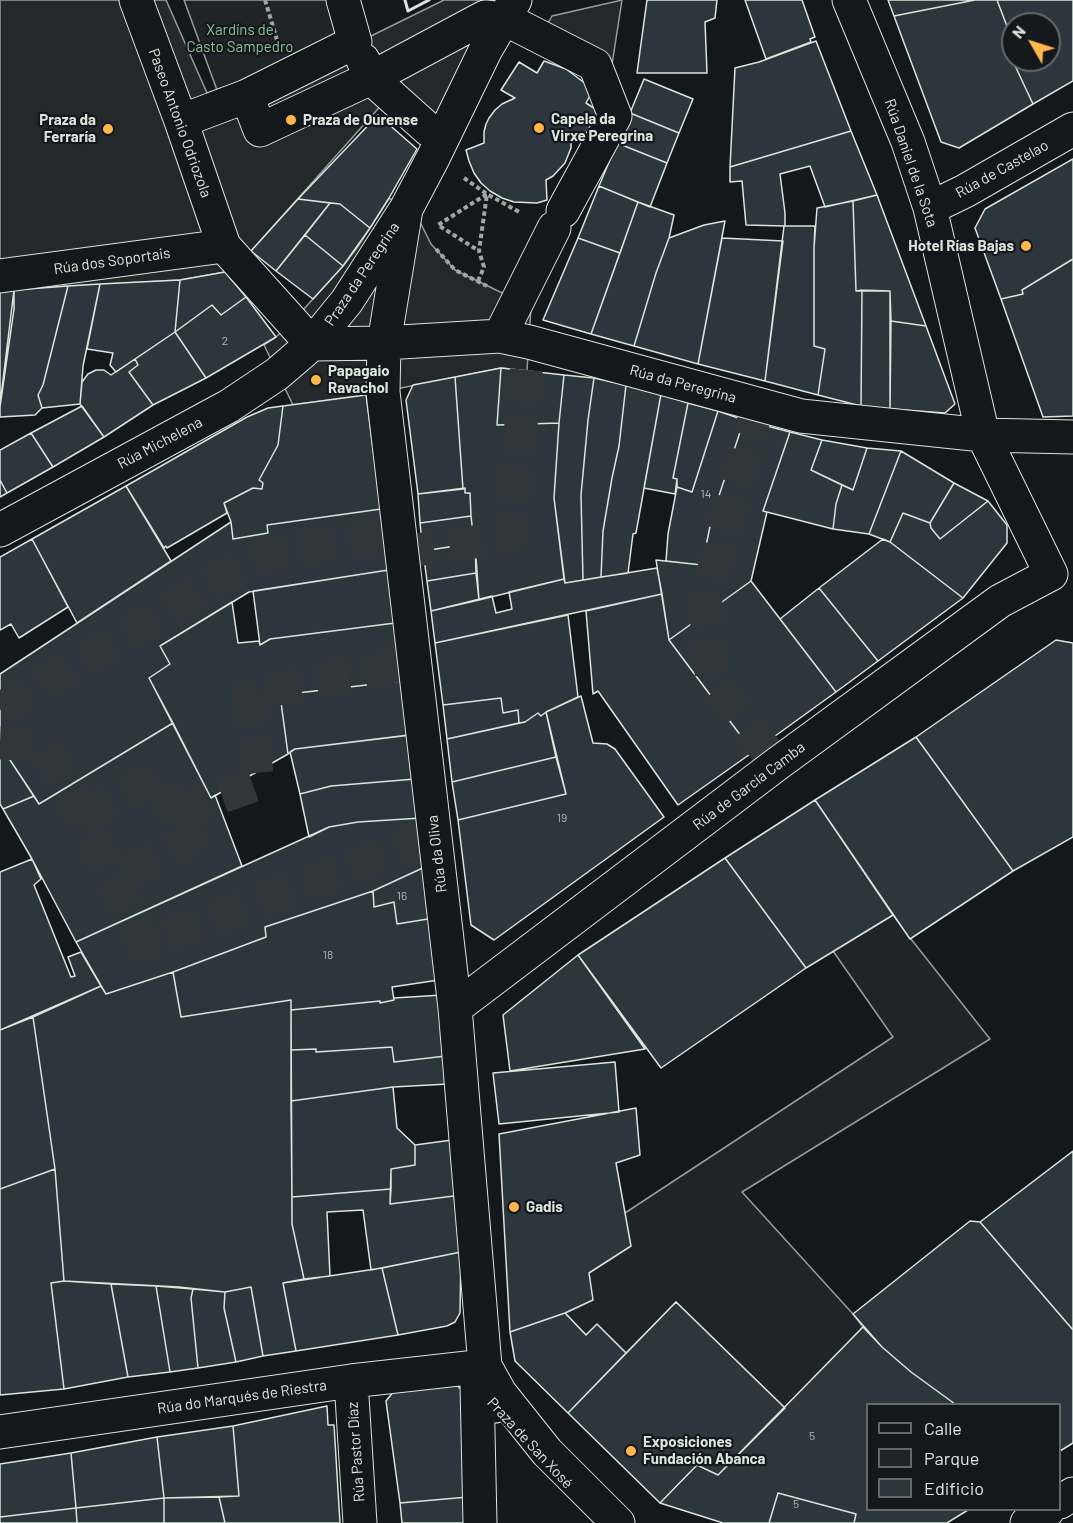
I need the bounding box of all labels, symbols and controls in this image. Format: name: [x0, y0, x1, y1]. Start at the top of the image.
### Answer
north arrow: [1001, 12, 1061, 72]
park label: Xardíns de Casto Sampedro: [187, 21, 293, 56]
text: N: [1007, 22, 1029, 42]
street label: Paseo Antonio Odriozola: [145, 46, 215, 200]
street label: Rúa Daniel de la Sota: [881, 97, 941, 229]
place label: Capela da Virxe Peregrina: [551, 110, 653, 145]
place label: Praza da Ferraría: [39, 111, 96, 146]
place label: Praza de Ourense: [303, 111, 418, 129]
marker: Praza de Ourense: [284, 113, 298, 127]
marker: Capela da Virxe Peregrina: [532, 121, 546, 135]
marker: Praza da Ferraría: [101, 122, 115, 136]
street label: Rúa de Castelao: [952, 136, 1052, 202]
street label: Praza da Peregrina: [321, 219, 403, 329]
place label: Hotel Rías Bajas: [908, 237, 1014, 255]
marker: Hotel Rías Bajas: [1019, 239, 1033, 253]
street label: Rúa dos Soportais: [53, 244, 171, 278]
house number: 2: [222, 334, 228, 348]
street label: Rúa da Peregrina: [628, 361, 738, 407]
place label: Papagaio Ravachol: [328, 362, 390, 397]
marker: Papagaio Ravachol: [309, 373, 323, 387]
street label: Rúa Michelena: [115, 413, 205, 473]
house number: 14: [701, 487, 711, 501]
street label: Rúa de García Camba: [689, 738, 809, 834]
house number: 19: [557, 811, 567, 825]
street label: Rúa da Oliva: [423, 814, 451, 894]
house number: 16: [397, 889, 407, 903]
house number: 18: [323, 948, 333, 962]
place label: Gadis: [526, 1198, 563, 1216]
marker: Gadis: [507, 1200, 521, 1214]
street label: Rúa do Marqués de Riestra: [156, 1376, 328, 1418]
street label: Praza de San Xosé: [483, 1394, 577, 1492]
street label: Rúa Pastor Díaz: [344, 1401, 368, 1503]
legend: [866, 1403, 1061, 1511]
text: Calle: [924, 1417, 962, 1439]
house number: 5: [809, 1429, 815, 1443]
place label: Exposiciones Fundación Abanca: [643, 1433, 766, 1468]
marker: Exposiciones Fundación Abanca: [624, 1444, 638, 1458]
text: Parque: [924, 1447, 979, 1469]
text: Edificio: [924, 1477, 984, 1499]
house number: 5: [793, 1497, 799, 1511]

